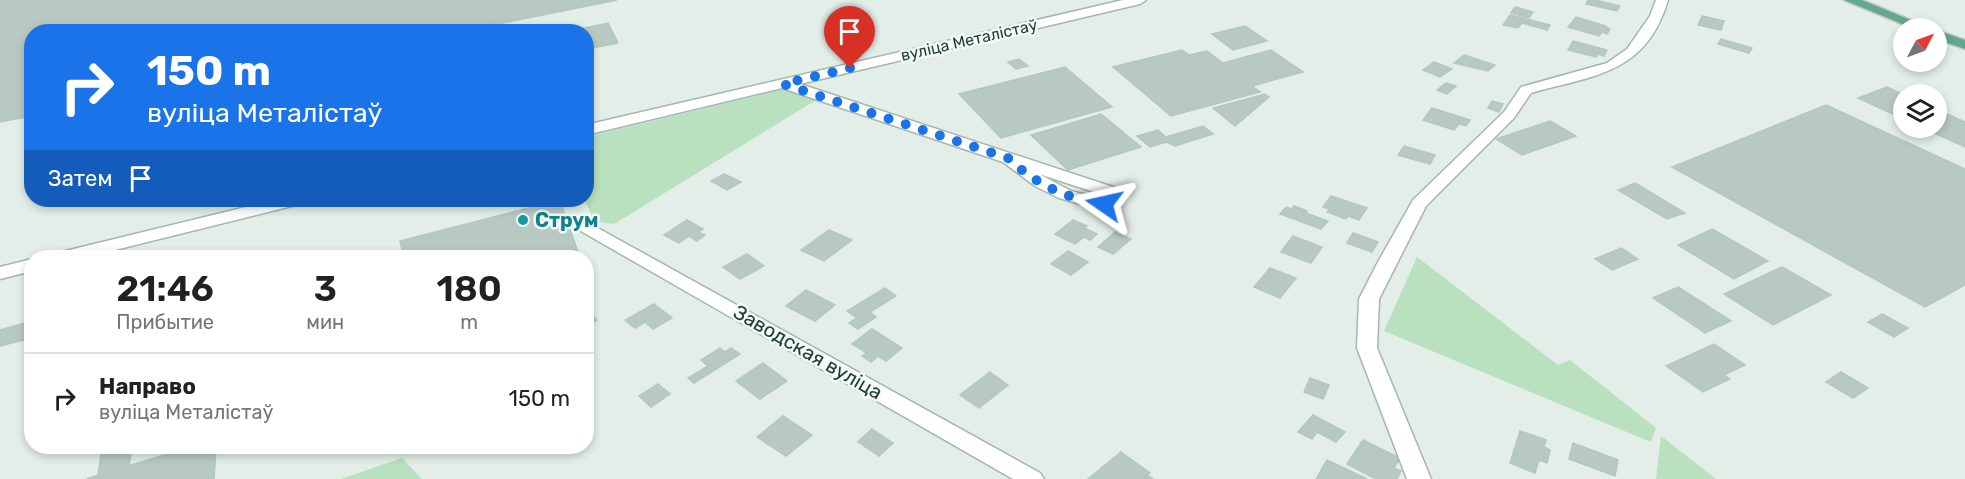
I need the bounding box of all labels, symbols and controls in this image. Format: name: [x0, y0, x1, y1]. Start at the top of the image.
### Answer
pin: [824, 6, 875, 68]
icon: arrive: [833, 15, 866, 48]
street label: вуліца Металістаў: [899, 15, 1039, 65]
north arrow: [1893, 18, 1947, 72]
map controls: [1893, 18, 1947, 138]
text: 150 m: [147, 46, 271, 96]
icon: right: [48, 48, 126, 126]
button: layers: [1893, 84, 1947, 138]
text: вуліца Металістаў: [147, 97, 382, 129]
icon: arrive: [124, 162, 157, 195]
text: Затем: [48, 165, 112, 192]
position arrow: [1072, 172, 1136, 236]
place label: Струм: [535, 208, 599, 232]
marker: Струм: [516, 213, 530, 227]
text: 21:46: [117, 267, 214, 310]
text: 3: [314, 267, 337, 310]
text: 180: [436, 267, 502, 310]
street label: Заводская вуліца: [729, 300, 887, 404]
text: Прибытие: [116, 310, 214, 334]
text: мин: [306, 310, 344, 334]
text: m: [460, 310, 478, 334]
text: Направо: [99, 373, 196, 400]
icon: right: [48, 382, 81, 415]
text: 150 m: [509, 385, 570, 412]
text: вуліца Металістаў: [99, 400, 273, 424]

